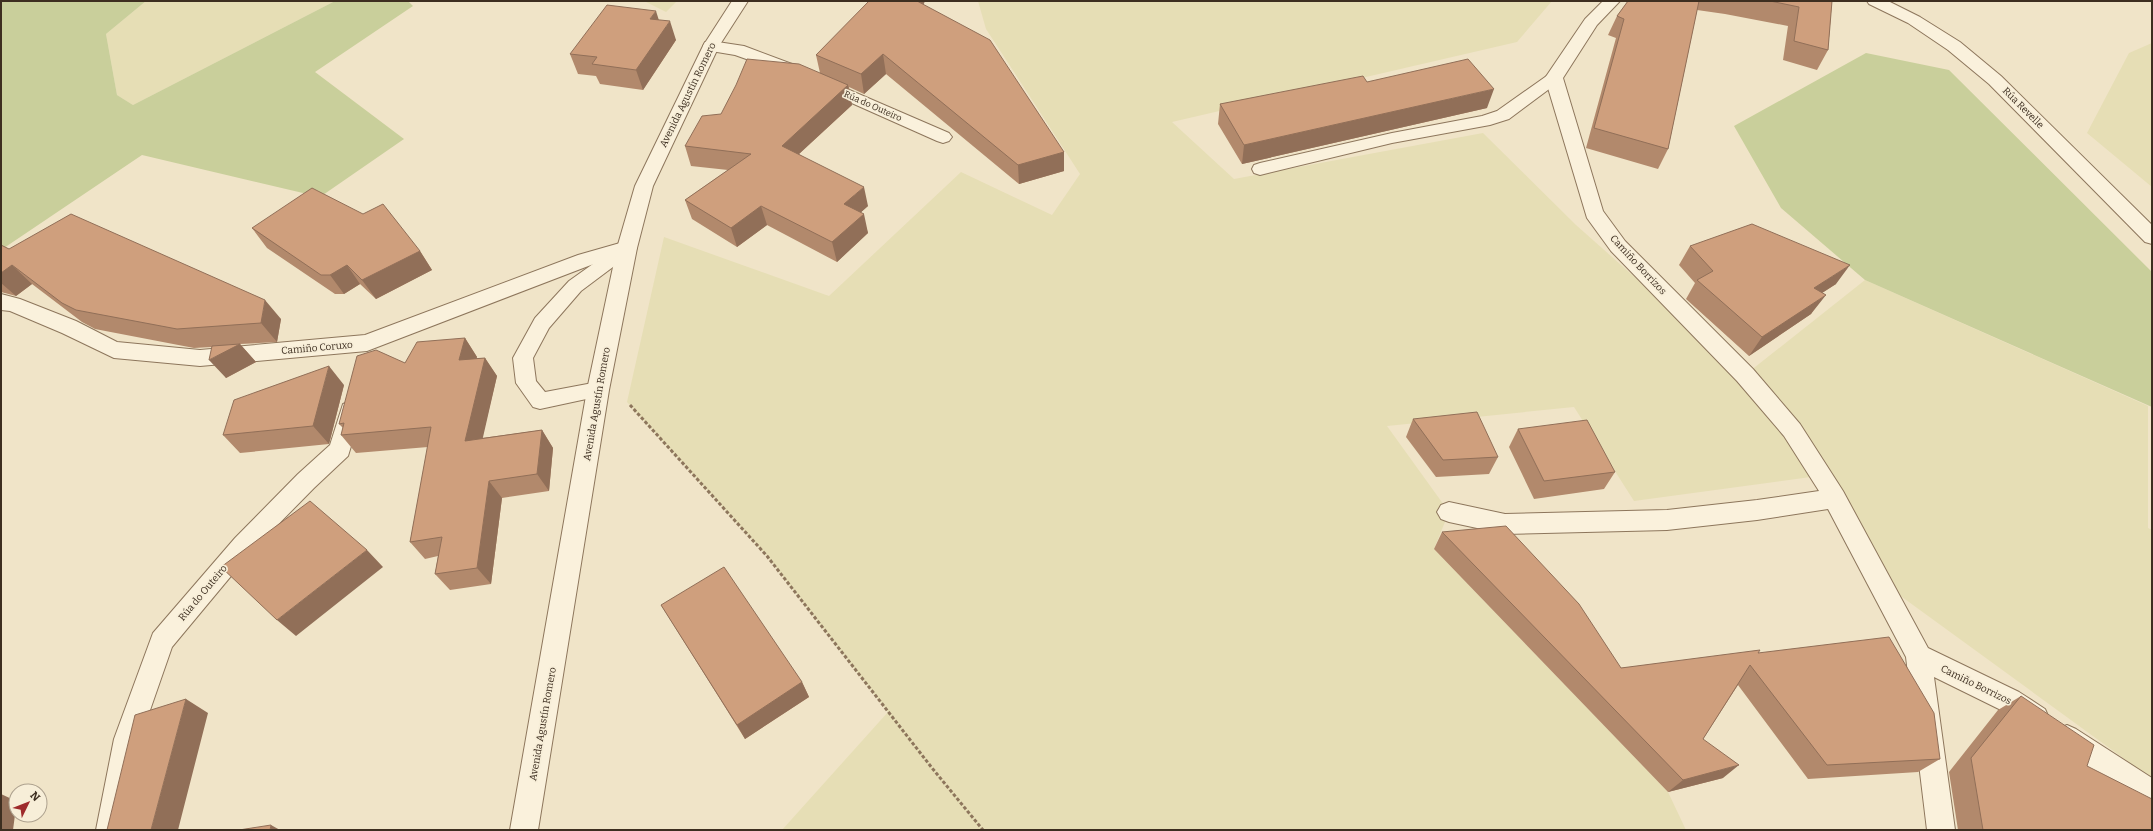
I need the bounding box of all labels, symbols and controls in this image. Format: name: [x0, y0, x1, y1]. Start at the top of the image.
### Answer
street label: Avenida Agustín Romero: [656, 40, 719, 149]
street label: Rúa Revelle: [2000, 84, 2047, 131]
street label: Rúa do Outeiro: [843, 89, 903, 123]
street label: Camiño Borrizos: [1607, 233, 1669, 298]
street label: Camiño Coruxo: [281, 339, 353, 357]
street label: Avenida Agustín Romero: [580, 346, 613, 462]
street label: Rúa do Outeiro: [175, 562, 230, 623]
street label: Camiño Borrizos: [1939, 663, 2014, 707]
street label: Avenida Agustín Romero: [526, 666, 559, 782]
north arrow: [8, 783, 48, 823]
text: N: [27, 789, 43, 804]

